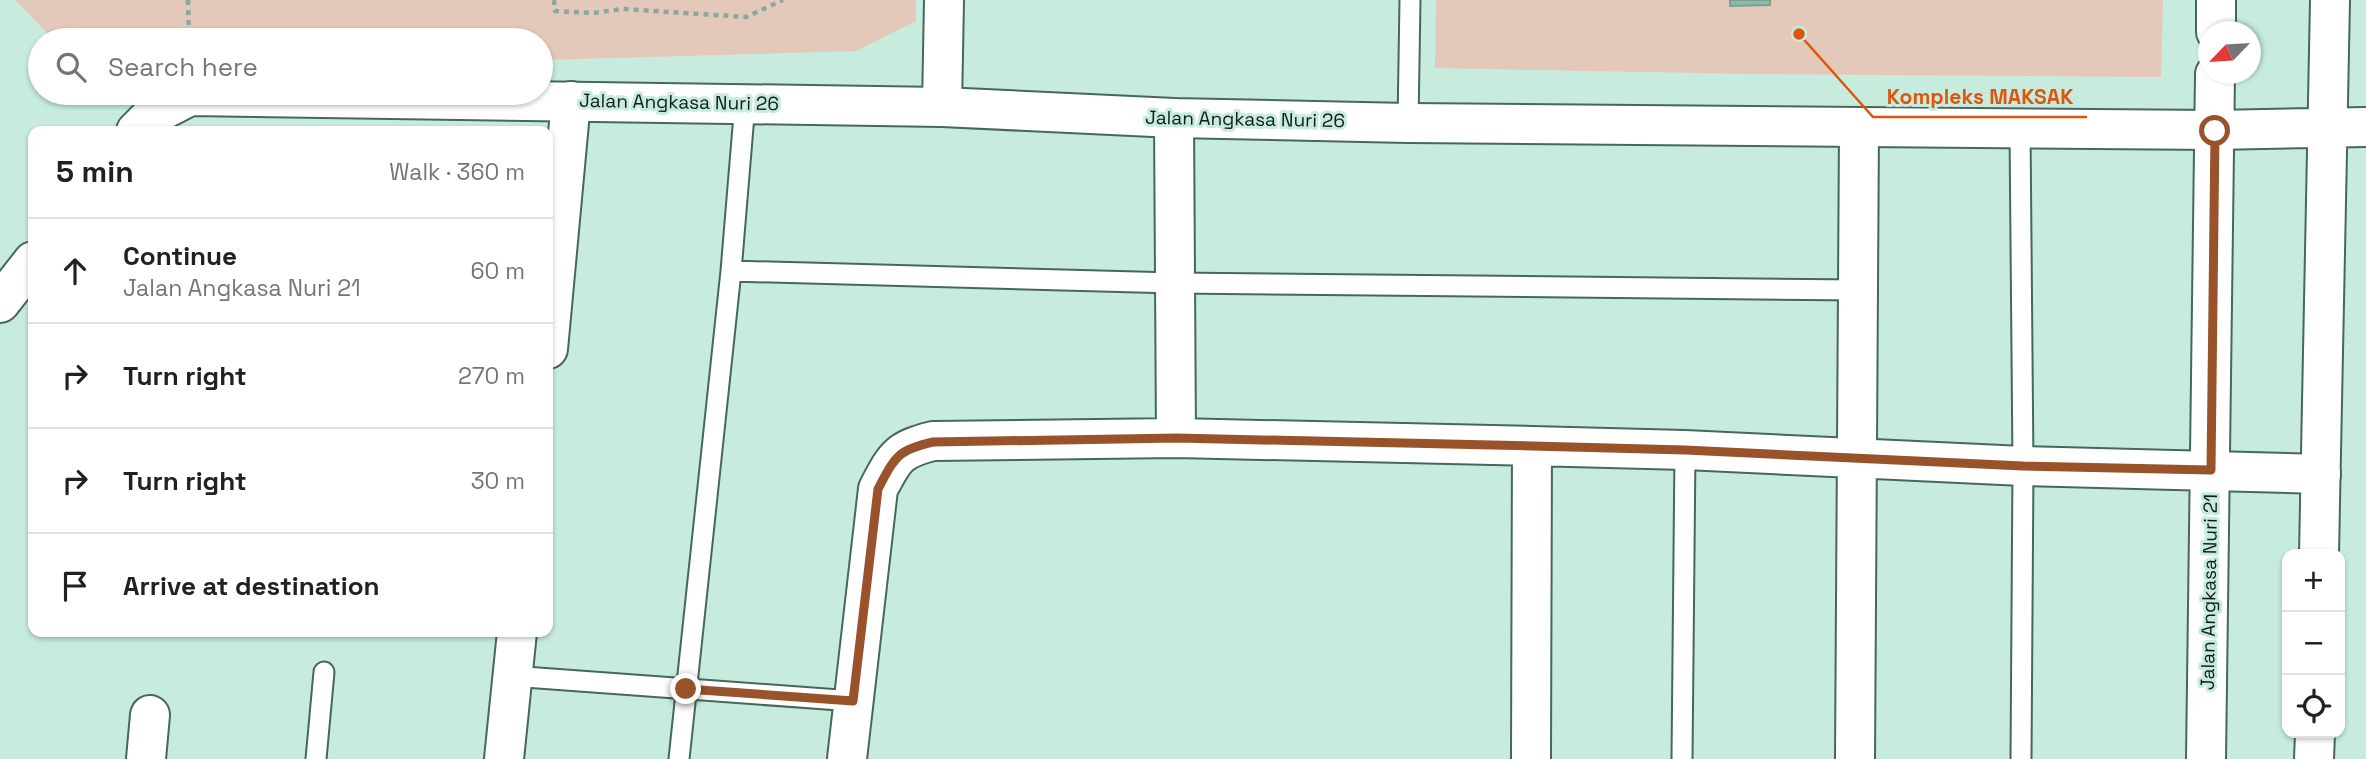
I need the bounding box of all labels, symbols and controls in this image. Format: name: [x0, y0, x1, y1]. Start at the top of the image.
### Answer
north arrow: [2198, 21, 2261, 84]
search box: [28, 28, 553, 105]
icon: search: [52, 48, 90, 86]
text: Search here: [108, 50, 258, 84]
callout: Kompleks MAKSAK: [1873, 75, 2087, 117]
text: Kompleks MAKSAK: [1887, 83, 2074, 110]
street label: Jalan Angkasa Nuri 26: [579, 88, 779, 116]
street label: Jalan Angkasa Nuri 26: [1145, 105, 1345, 133]
route start: [2199, 115, 2230, 146]
text: 5 min: [56, 152, 134, 191]
text: Walk · 360 m: [389, 157, 525, 187]
text: Continue: [123, 239, 237, 273]
icon: ahead: [56, 252, 94, 290]
text: 60 m: [470, 256, 525, 286]
text: Jalan Angkasa Nuri 21: [123, 273, 361, 303]
icon: right: [56, 357, 94, 395]
text: Turn right: [123, 359, 247, 393]
text: 270 m: [458, 361, 525, 391]
icon: right: [56, 462, 94, 500]
text: Turn right: [123, 464, 247, 498]
text: 30 m: [471, 466, 525, 496]
street label: Jalan Angkasa Nuri 21: [2195, 494, 2223, 690]
map controls: [2282, 549, 2345, 738]
button: +: [2282, 549, 2345, 612]
icon: arrive: [56, 567, 94, 605]
text: Arrive at destination: [123, 569, 380, 603]
button: −: [2282, 612, 2345, 675]
route end: [670, 673, 701, 704]
button: locate: [2282, 675, 2345, 738]

